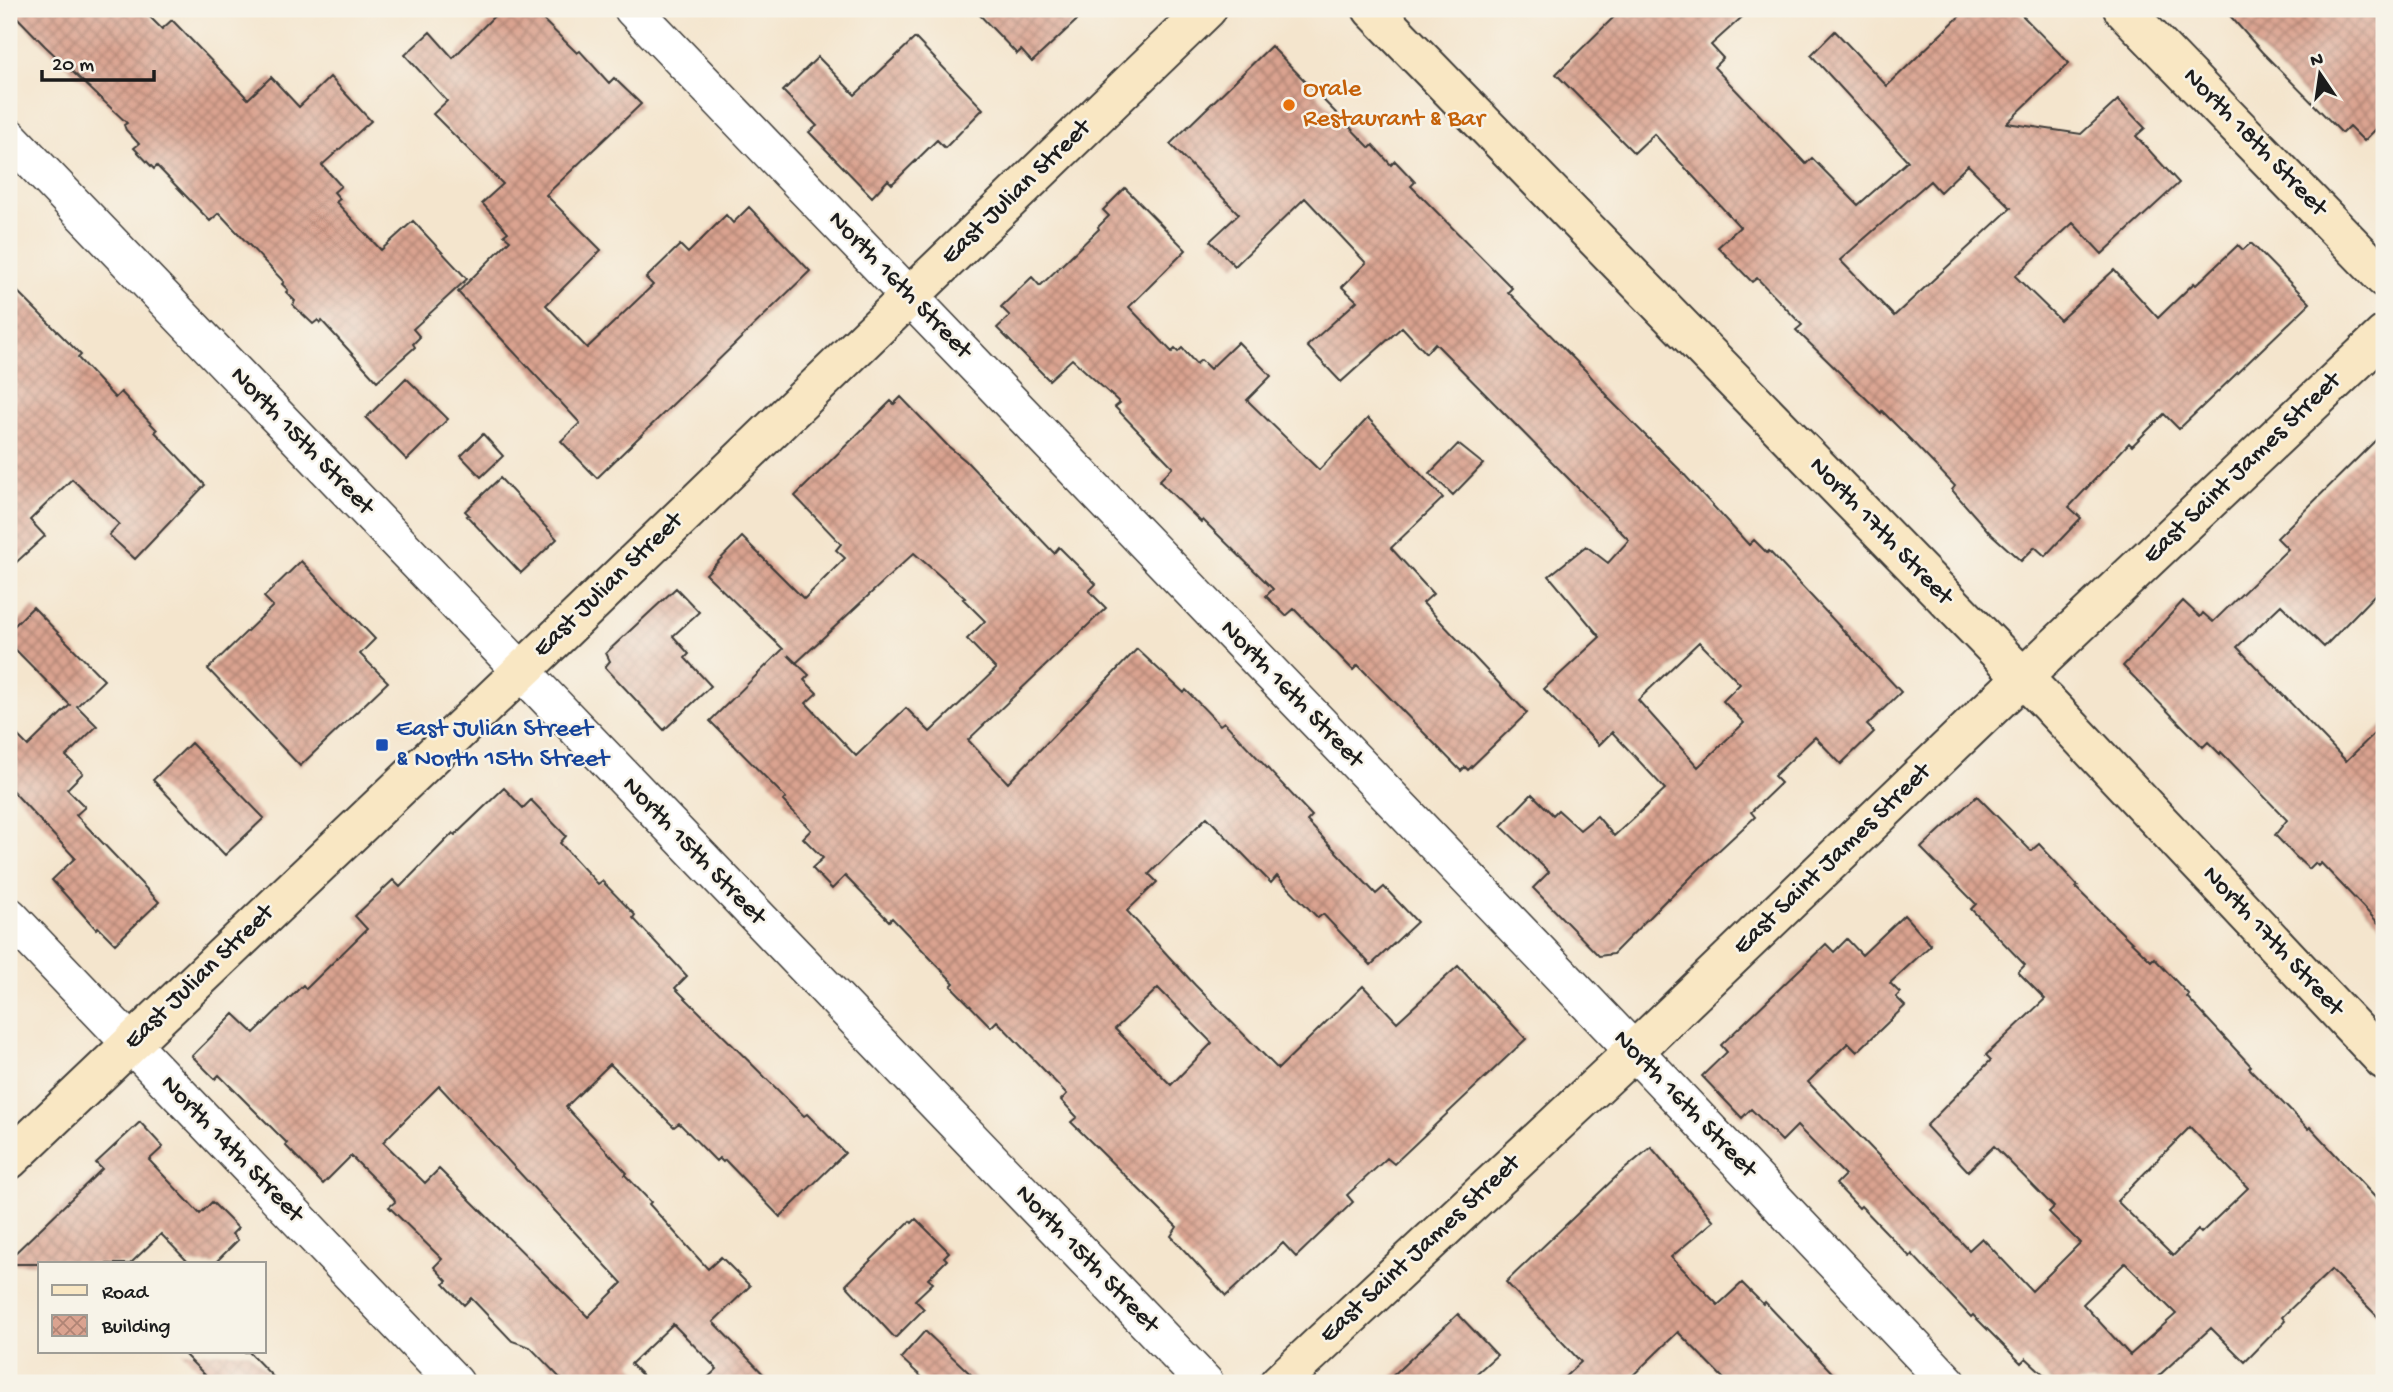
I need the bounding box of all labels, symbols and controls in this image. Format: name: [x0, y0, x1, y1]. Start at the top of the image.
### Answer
scale bar: [42, 38, 154, 82]
north arrow: [2284, 38, 2354, 108]
text: 20 m: [52, 54, 94, 79]
street label: North 18th Street: [2175, 62, 2333, 224]
place label: Orale Restaurant & Bar: [1303, 75, 1487, 136]
marker: Orale Restaurant & Bar: [1281, 97, 1297, 113]
street label: East Julian Street: [936, 112, 1100, 272]
street label: North 16th Street: [820, 205, 979, 368]
street label: North 15th Street: [222, 361, 381, 524]
street label: East Saint James Street: [2137, 365, 2350, 572]
street label: North 17th Street: [1801, 451, 1960, 614]
street label: East Julian Street: [528, 505, 692, 665]
street label: North 16th Street: [1212, 614, 1371, 777]
place label: East Julian Street & North 15th Street: [396, 715, 611, 776]
marker: East Julian Street & North 15th Street: [374, 737, 390, 753]
street label: East Saint James Street: [1727, 756, 1940, 963]
street label: North 15th Street: [614, 771, 773, 934]
street label: North 17th Street: [2194, 860, 2351, 1025]
street label: East Julian Street: [119, 897, 283, 1057]
street label: North 16th Street: [1605, 1024, 1764, 1187]
street label: North 14th Street: [153, 1070, 311, 1232]
street label: East Saint James Street: [1314, 1147, 1530, 1351]
street label: North 15th Street: [1007, 1179, 1166, 1342]
legend: [38, 1262, 266, 1354]
text: Road: [102, 1282, 150, 1307]
text: Building: [101, 1316, 171, 1341]

